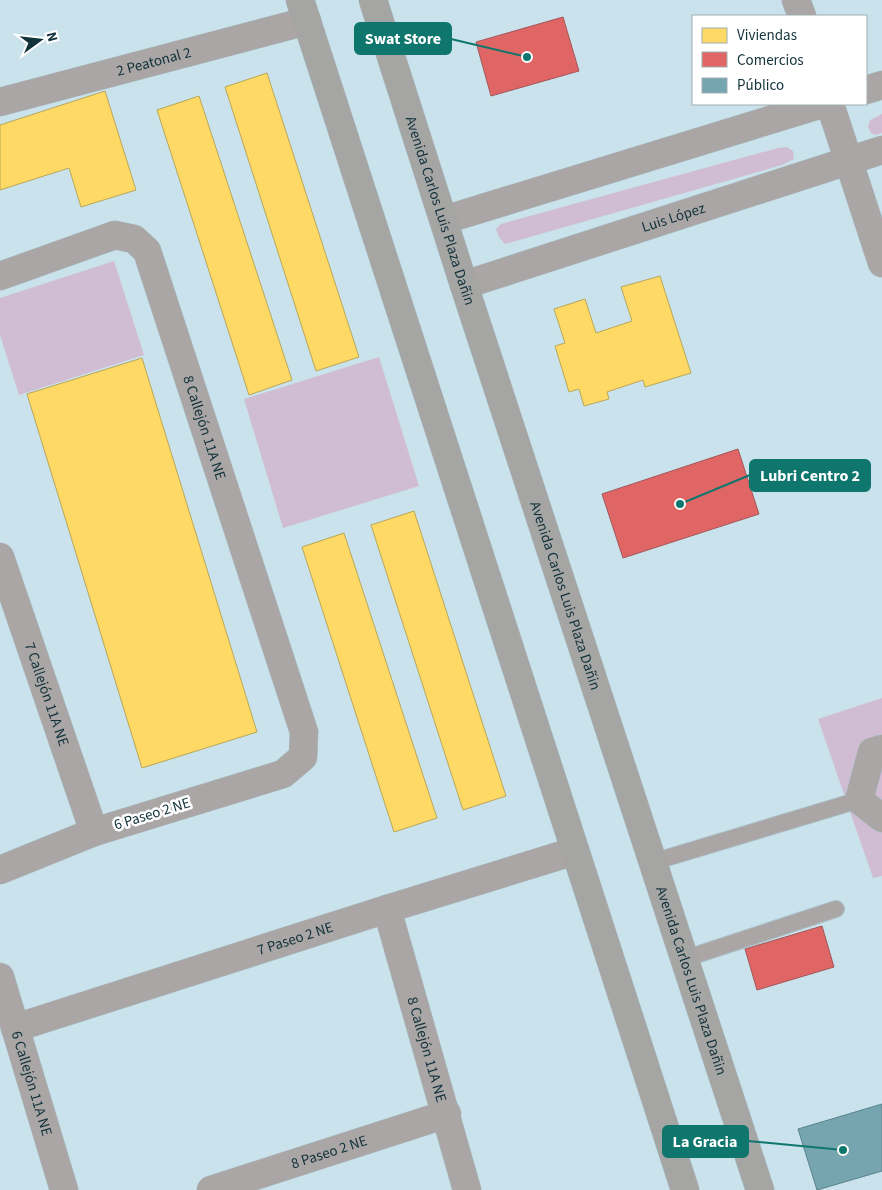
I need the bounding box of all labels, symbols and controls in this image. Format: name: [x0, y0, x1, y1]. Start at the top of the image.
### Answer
north arrow: [15, 15, 65, 65]
legend: [692, 15, 867, 105]
callout: Swat Store: [355, 23, 451, 54]
text: Viviendas: [737, 25, 797, 46]
text: Swat Store: [365, 28, 441, 50]
text: N: [41, 30, 62, 44]
street label: 2 Peatonal 2: [114, 42, 193, 81]
text: Comercios: [737, 50, 804, 71]
text: Público: [737, 75, 784, 96]
street label: Avenida Carlos Luis Plaza Dañin: [400, 113, 480, 308]
street label: Luis López: [639, 197, 708, 237]
street label: 8 Callejón 11A NE: [178, 373, 232, 483]
callout: Lubri Centro 2: [750, 460, 870, 491]
text: Lubri Centro 2: [760, 465, 860, 487]
street label: Avenida Carlos Luis Plaza Dañin: [525, 498, 606, 693]
street label: 7 Callejón 11A NE: [19, 639, 74, 749]
street label: 6 Paseo 2 NE: [111, 792, 193, 836]
street label: Avenida Carlos Luis Plaza Dañin: [651, 883, 732, 1078]
street label: 7 Paseo 2 NE: [254, 916, 336, 960]
street label: 8 Callejón 11A NE: [402, 994, 452, 1105]
street label: 6 Callejón 11A NE: [6, 1028, 58, 1138]
callout: La Gracia: [663, 1126, 748, 1157]
street label: 8 Paseo 2 NE: [288, 1130, 370, 1174]
text: La Gracia: [673, 1131, 737, 1153]

